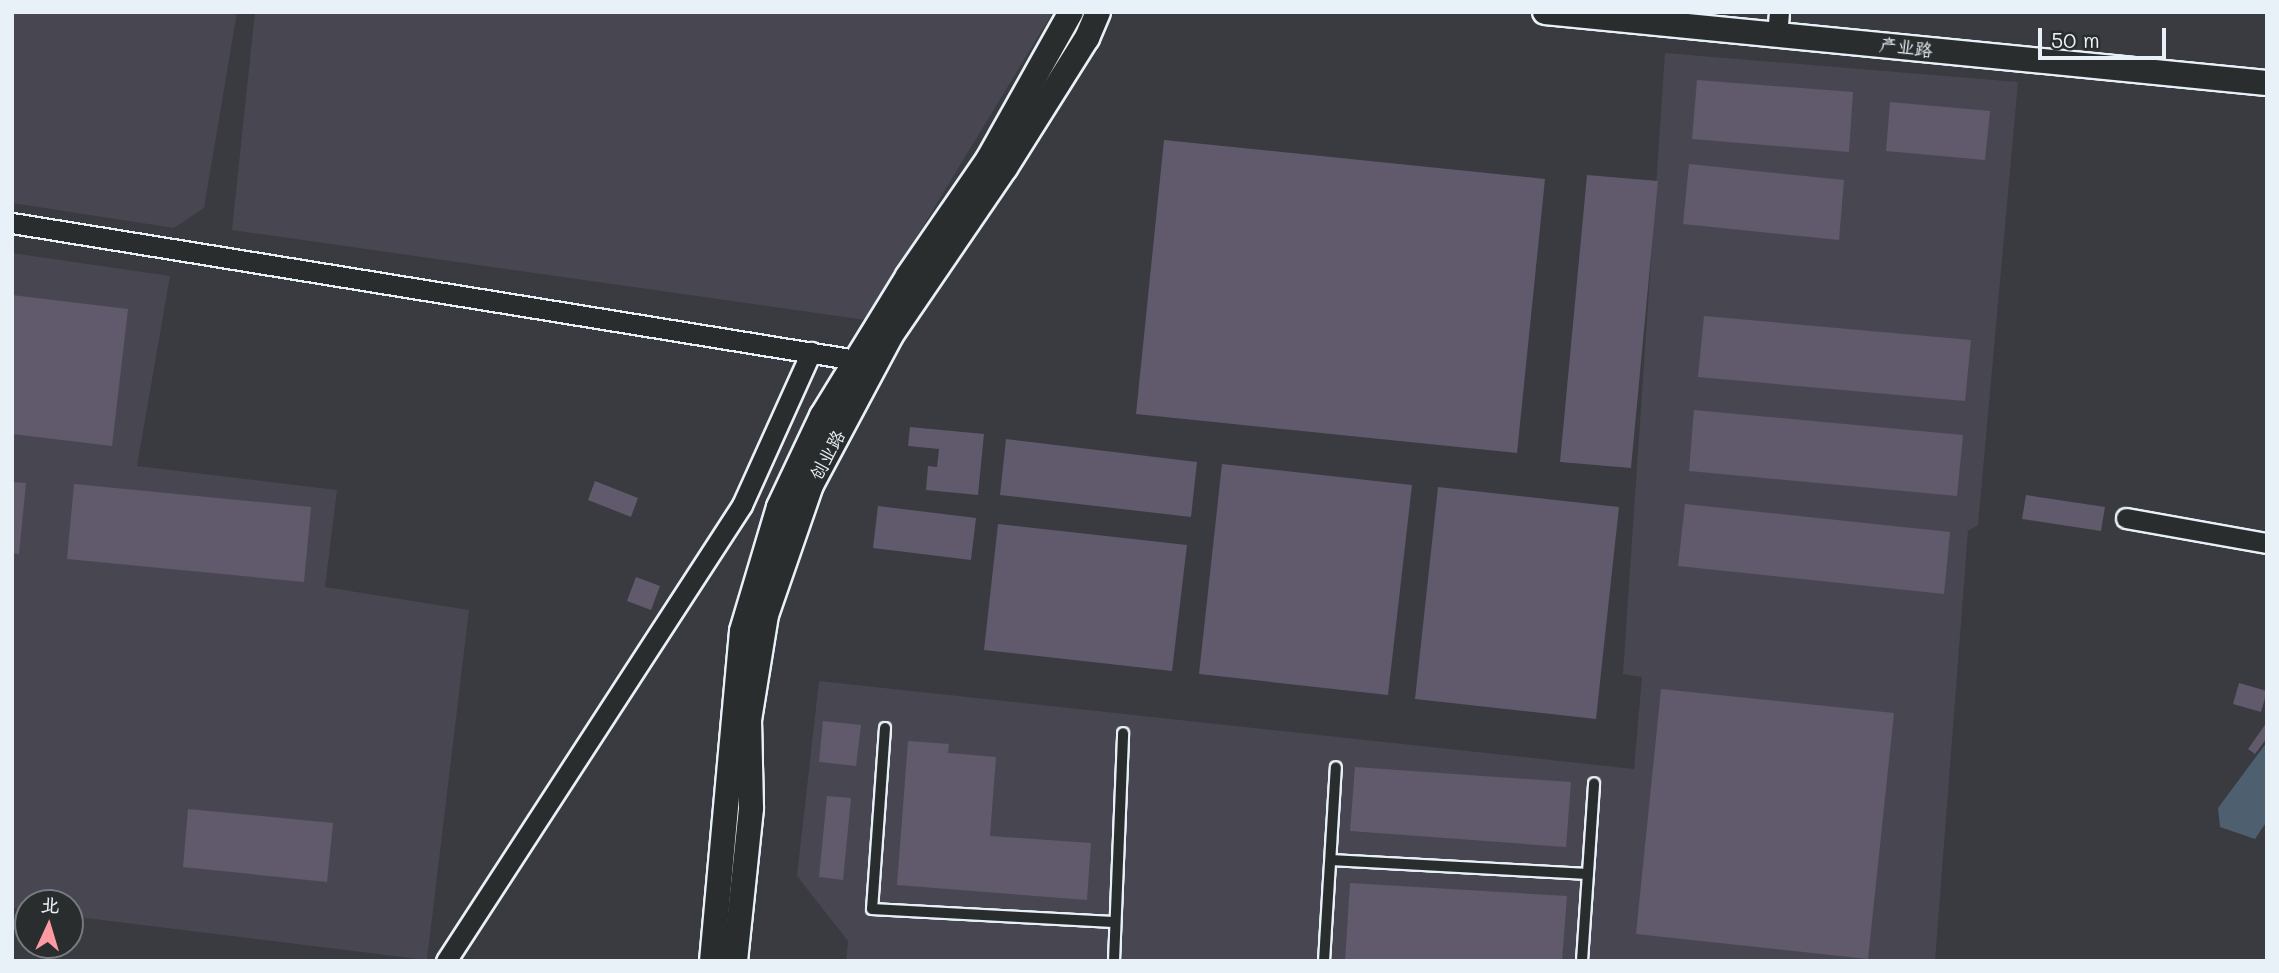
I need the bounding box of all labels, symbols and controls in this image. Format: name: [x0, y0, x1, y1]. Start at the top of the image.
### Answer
scale bar: [2041, 14, 2169, 58]
text: 50 m: [2051, 26, 2100, 53]
street label: 产业路: [1878, 33, 1934, 61]
street label: 创业路: [805, 426, 849, 484]
north arrow: [14, 889, 84, 959]
text: 北: [40, 891, 61, 918]

